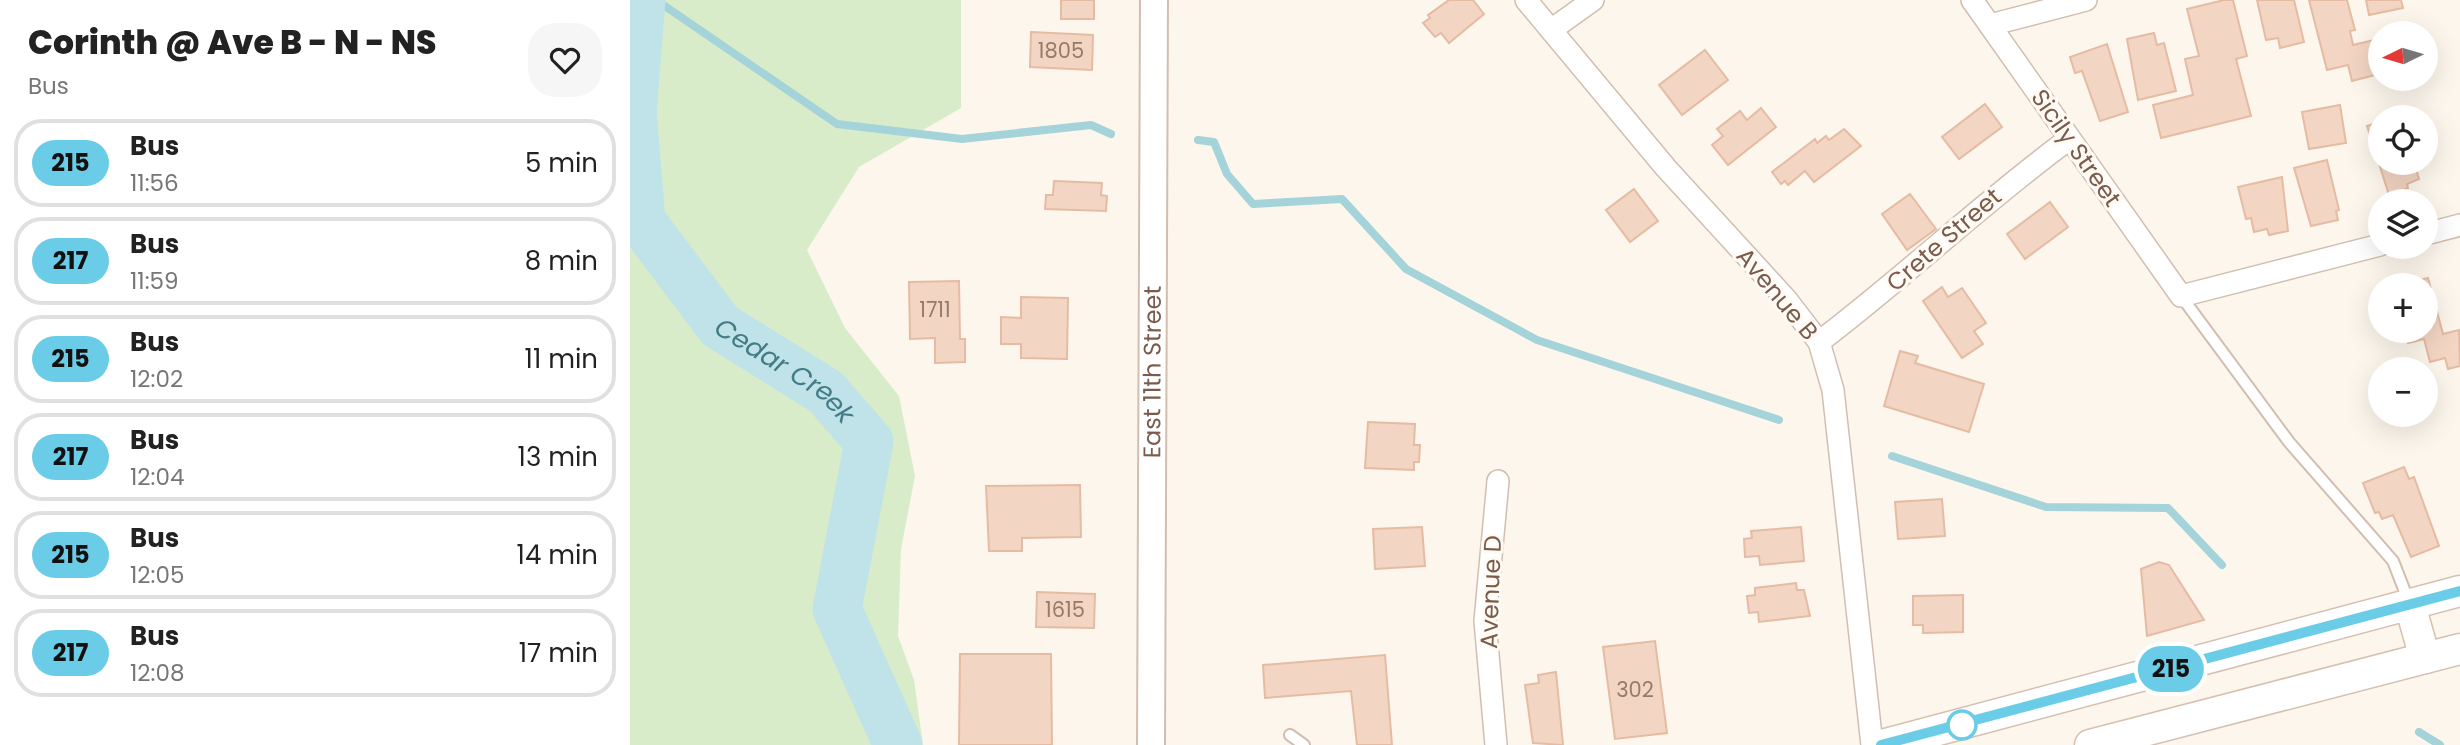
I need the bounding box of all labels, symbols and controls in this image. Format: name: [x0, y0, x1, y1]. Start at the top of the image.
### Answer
text: Corinth @ Ave B - N - NS: [28, 19, 437, 66]
north arrow: [2368, 21, 2438, 91]
map controls: [2368, 21, 2438, 427]
button: heart: [528, 23, 602, 97]
house number: 1805: [1038, 36, 1084, 65]
text: Bus: [28, 70, 69, 102]
street label: Sicily Street: [2024, 82, 2129, 213]
button: locate: [2368, 105, 2438, 175]
text: Bus: [130, 128, 179, 164]
text: 5 min: [525, 145, 598, 181]
text: 215: [51, 146, 90, 179]
text: 11:56: [130, 167, 179, 199]
street label: Crete Street: [1879, 180, 2008, 299]
button: layers: [2368, 189, 2438, 259]
text: Bus: [130, 226, 179, 262]
street label: Avenue B: [1729, 240, 1826, 347]
text: 8 min: [525, 243, 598, 279]
text: 217: [53, 244, 88, 277]
text: 11:59: [130, 265, 179, 297]
button: +: [2368, 273, 2438, 343]
street label: East 11th Street: [1135, 286, 1169, 458]
house number: 1711: [919, 295, 951, 324]
water label: Cedar Creek: [708, 309, 864, 432]
text: Bus: [130, 324, 179, 360]
text: 11 min: [525, 341, 598, 377]
text: 215: [51, 342, 90, 375]
button: −: [2368, 357, 2438, 427]
text: 12:02: [130, 363, 183, 395]
text: Bus: [130, 422, 179, 458]
text: 13 min: [518, 439, 598, 475]
text: 217: [53, 440, 88, 473]
text: 12:04: [130, 461, 184, 493]
text: Bus: [130, 520, 179, 556]
street label: Avenue D: [1472, 535, 1509, 649]
text: 14 min: [517, 537, 598, 573]
text: 215: [51, 538, 90, 571]
text: 12:05: [130, 559, 184, 591]
house number: 1615: [1045, 595, 1085, 624]
text: Bus: [130, 618, 179, 654]
text: 17 min: [519, 635, 598, 671]
text: 217: [53, 636, 88, 669]
line badge: 215: [2131, 646, 2211, 692]
text: 215: [2152, 652, 2190, 685]
text: 12:08: [130, 657, 184, 689]
house number: 302: [1616, 675, 1654, 704]
unlabelled marker: [1947, 710, 1977, 740]

